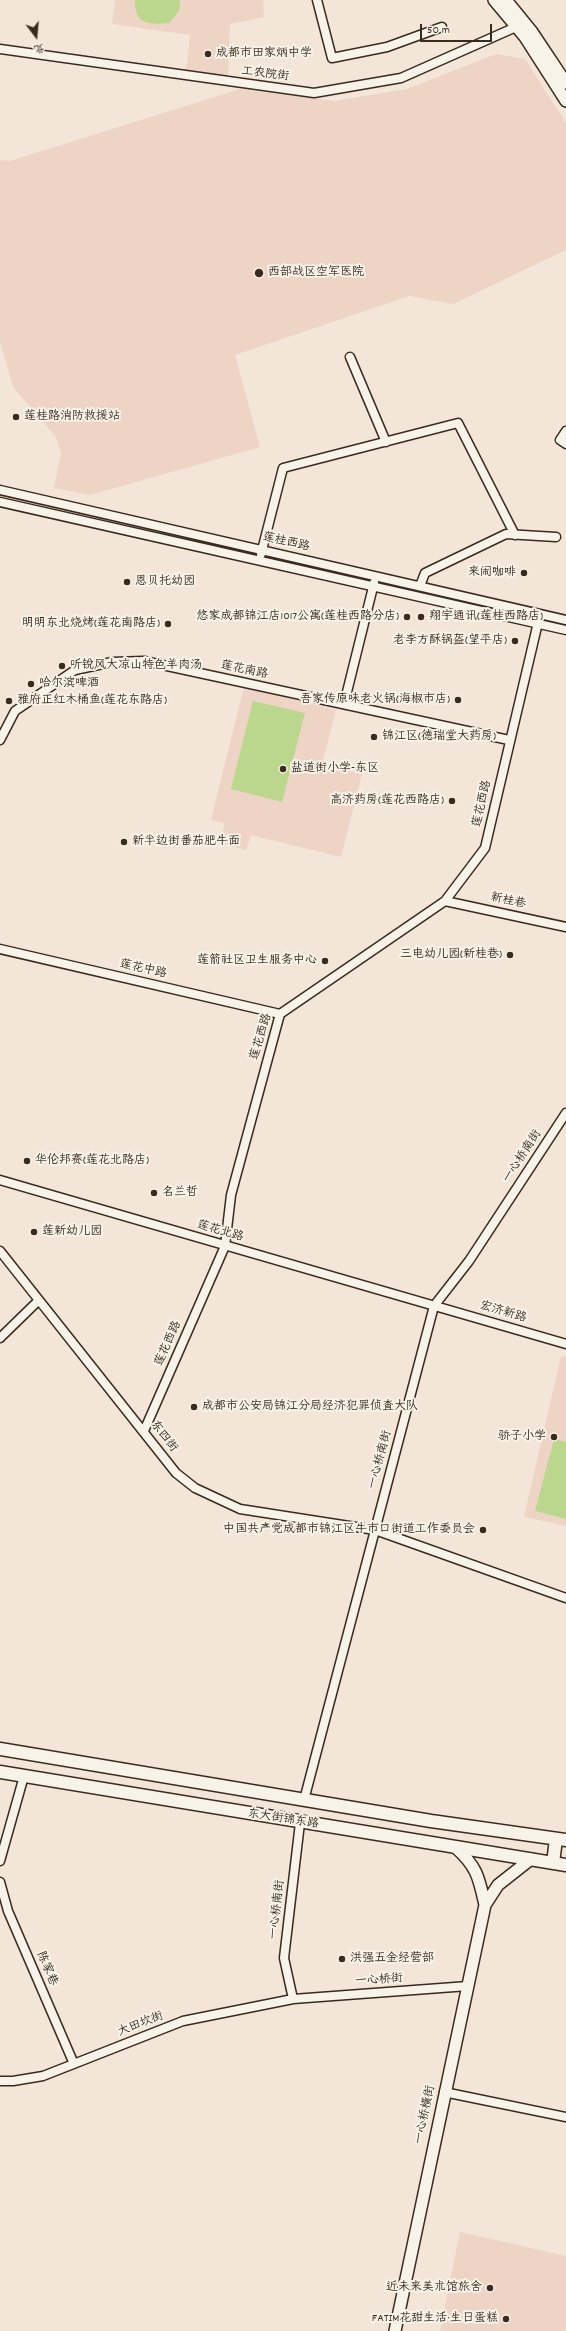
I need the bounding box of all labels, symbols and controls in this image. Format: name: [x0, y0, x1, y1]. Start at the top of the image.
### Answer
north arrow: [16, 16, 56, 56]
scale bar: [422, 16, 494, 42]
text: 50 m: [427, 22, 450, 39]
text: 北: [32, 38, 47, 57]
place label: 成都市田家炳中学: [216, 47, 312, 61]
marker: 成都市田家炳中学: [203, 49, 213, 59]
street label: 工农院街: [240, 65, 290, 85]
place label: 西部战区空军医院: [268, 266, 364, 280]
marker: 西部战区空军医院: [253, 267, 265, 279]
place label: 莲桂路消防救援站: [24, 410, 120, 424]
marker: 莲桂路消防救援站: [11, 412, 21, 422]
street label: 莲桂西路: [261, 531, 311, 555]
place label: 来闹咖啡: [468, 566, 516, 580]
marker: 来闹咖啡: [519, 568, 529, 578]
place label: 恩贝托幼园: [135, 575, 195, 589]
marker: 恩贝托幼园: [122, 577, 132, 587]
place label: 悠家成都锦江店1017公寓(莲桂西路分店): [197, 610, 399, 624]
place label: 翔宇通讯(莲桂西路店): [429, 610, 543, 624]
marker: 悠家成都锦江店1017公寓(莲桂西路分店): [402, 612, 412, 622]
marker: 翔宇通讯(莲桂西路店): [416, 612, 426, 622]
place label: 明明东北烧烤(莲花南路店): [22, 617, 160, 631]
marker: 明明东北烧烤(莲花南路店): [163, 619, 173, 629]
place label: 老李方酥锅盔(望平店): [393, 634, 507, 648]
marker: 老李方酥锅盔(望平店): [510, 636, 520, 646]
place label: 听锐风大凉山特色羊肉汤: [70, 659, 202, 673]
street label: 莲花南路: [219, 659, 269, 683]
marker: 听锐风大凉山特色羊肉汤: [57, 661, 67, 671]
place label: 哈尔滨啤酒: [39, 677, 99, 691]
marker: 哈尔滨啤酒: [26, 679, 36, 689]
place label: 吾家传原味老火锅(海椒市店): [300, 693, 450, 707]
place label: 雅府正红木桶鱼(莲花东路店): [17, 694, 167, 708]
marker: 吾家传原味老火锅(海椒市店): [453, 695, 463, 705]
marker: 雅府正红木桶鱼(莲花东路店): [4, 696, 14, 706]
place label: 锦江区(德瑞堂大药房): [382, 730, 496, 744]
marker: 锦江区(德瑞堂大药房): [369, 732, 379, 742]
place label: 盐道街小学-东区: [291, 762, 379, 776]
marker: 盐道街小学-东区: [278, 764, 288, 774]
street label: 莲花西路: [471, 779, 495, 829]
place label: 高济药房(莲花西路店): [330, 794, 444, 808]
marker: 高济药房(莲花西路店): [447, 796, 457, 806]
place label: 新半边街番茄肥牛面: [132, 835, 240, 849]
marker: 新半边街番茄肥牛面: [119, 837, 129, 847]
street label: 新桂巷: [489, 891, 527, 913]
place label: 三电幼儿园(新桂巷): [400, 948, 502, 962]
marker: 三电幼儿园(新桂巷): [505, 950, 515, 960]
place label: 莲箭社区卫生服务中心: [197, 954, 317, 968]
marker: 莲箭社区卫生服务中心: [320, 956, 330, 966]
street label: 莲花中路: [118, 958, 168, 982]
street label: 莲花西路: [248, 1012, 276, 1062]
street label: 一心桥南街: [501, 1128, 545, 1186]
place label: 华伦邦赛(莲花北路店): [35, 1154, 149, 1168]
marker: 华伦邦赛(莲花北路店): [22, 1156, 32, 1166]
place label: 名兰哲: [162, 1186, 198, 1200]
marker: 名兰哲: [149, 1188, 159, 1198]
street label: 莲花北路: [195, 1218, 245, 1246]
place label: 莲新幼儿园: [42, 1225, 102, 1239]
marker: 莲新幼儿园: [29, 1227, 39, 1237]
street label: 宏济新路: [478, 1299, 528, 1327]
street label: 莲花西路: [153, 1319, 185, 1369]
place label: 成都市公安局锦江分局经济犯罪侦查大队: [202, 1400, 418, 1414]
marker: 成都市公安局锦江分局经济犯罪侦查大队: [189, 1402, 199, 1412]
street label: 东四街: [146, 1418, 180, 1456]
street label: 一心桥南街: [366, 1429, 396, 1491]
place label: 骄子小学: [498, 1430, 546, 1444]
marker: 骄子小学: [549, 1432, 559, 1442]
place label: 中国共产党成都市锦江区牛市口街道工作委员会: [223, 1523, 475, 1537]
marker: 中国共产党成都市锦江区牛市口街道工作委员会: [478, 1525, 488, 1535]
street label: 东大街锦东路: [246, 1807, 320, 1833]
street label: 一心桥南街: [267, 1879, 289, 1941]
street label: 陈家巷: [32, 1950, 60, 1988]
place label: 洪强五金经营部: [350, 1952, 434, 1966]
marker: 洪强五金经营部: [337, 1954, 347, 1964]
street label: 一心桥街: [355, 1972, 403, 1990]
street label: 大田坎街: [116, 2010, 166, 2040]
street label: 一心桥横街: [413, 2084, 439, 2146]
place label: 近未来美术馆旅舍: [386, 2281, 482, 2295]
marker: 近未来美术馆旅舍: [485, 2283, 495, 2293]
place label: FATIM花甜生活·生日蛋糕: [372, 2312, 498, 2326]
marker: FATIM花甜生活·生日蛋糕: [501, 2314, 511, 2324]

